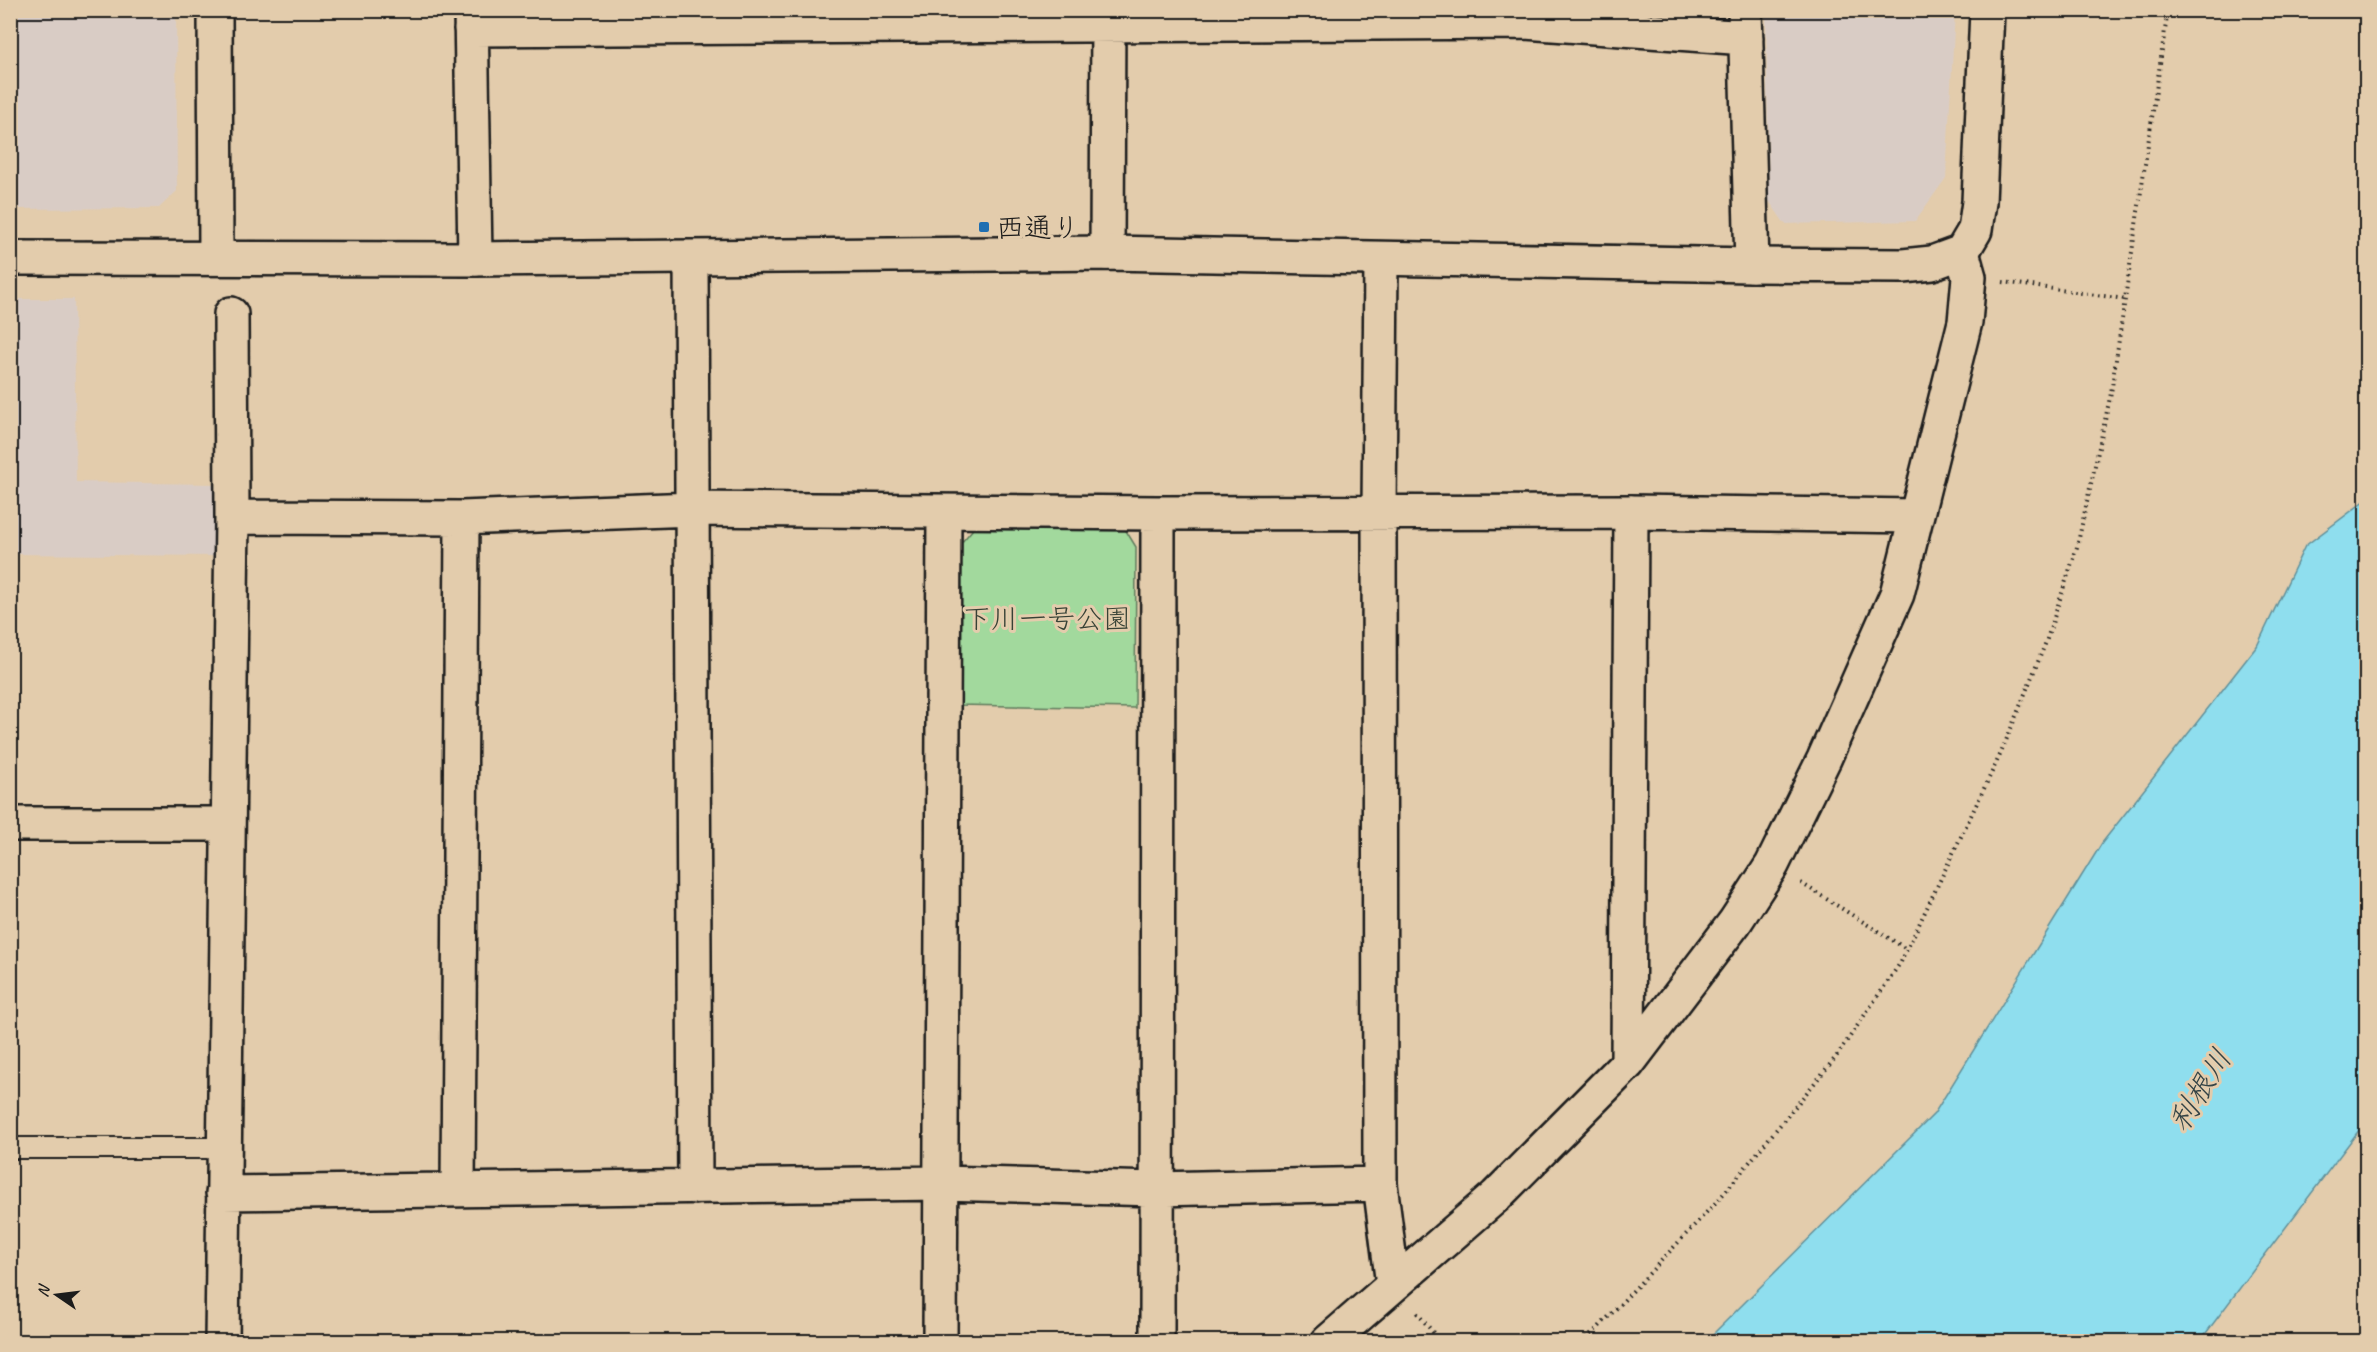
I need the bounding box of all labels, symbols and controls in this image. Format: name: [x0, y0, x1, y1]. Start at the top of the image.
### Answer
place label: 西通り: [996, 210, 1080, 245]
marker: 西通り: [977, 220, 991, 234]
park label: 下川一号公園: [963, 601, 1131, 636]
water label: 利根川: [2160, 1042, 2240, 1138]
north arrow: [27, 1265, 87, 1325]
text: N: [33, 1281, 55, 1299]

